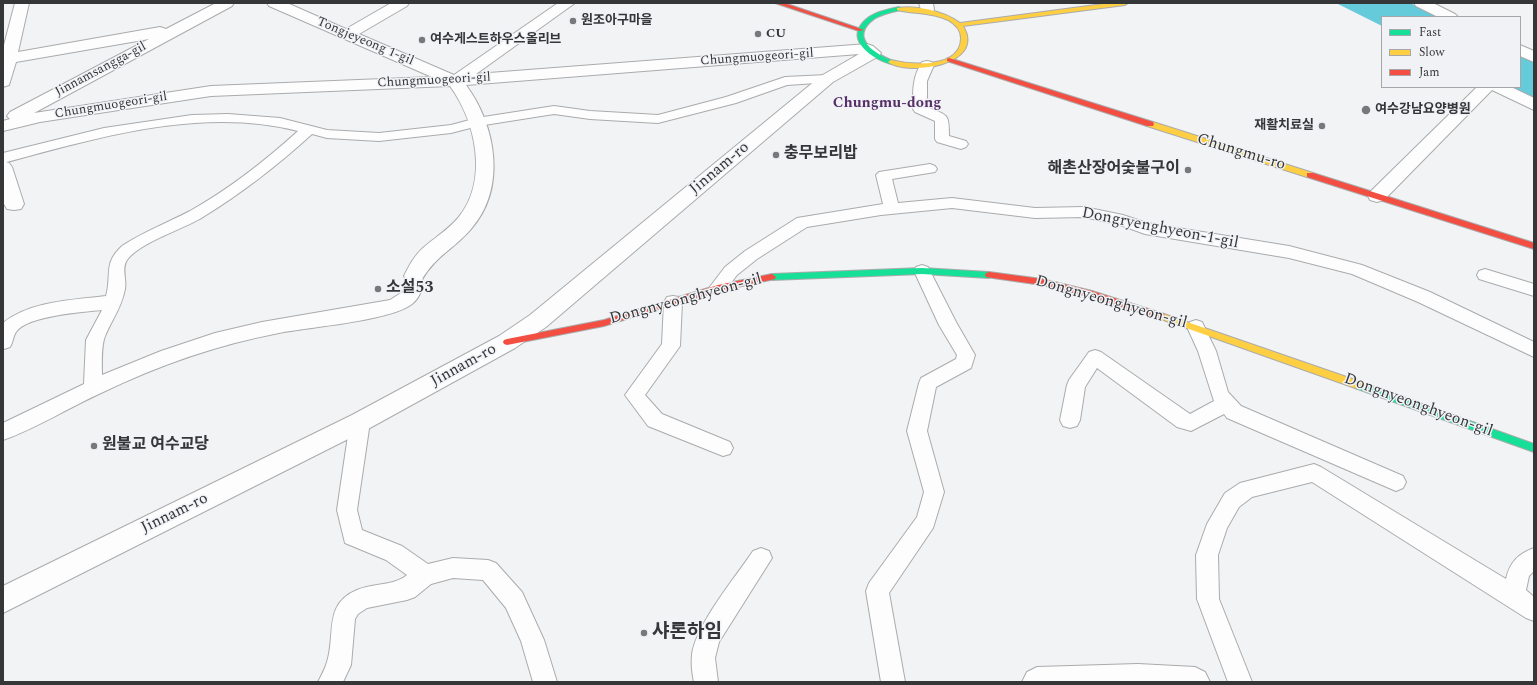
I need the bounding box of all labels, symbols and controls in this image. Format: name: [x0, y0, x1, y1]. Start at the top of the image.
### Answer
place label: 원조아구마을: [581, 13, 653, 29]
street label: Tongjeyeong 1-gil: [314, 15, 416, 69]
marker: 원조아구마을: [568, 16, 578, 26]
legend: [1381, 16, 1521, 88]
text: Fast: [1419, 23, 1441, 42]
place label: CU: [766, 26, 786, 42]
marker: CU: [753, 29, 763, 39]
place label: 여수게스트하우스올리브: [430, 32, 562, 48]
marker: 여수게스트하우스올리브: [417, 35, 427, 45]
street label: Jinnamsangga-gil: [53, 39, 149, 101]
text: Slow: [1419, 43, 1444, 62]
street label: Chungmuogeori-gil: [700, 46, 814, 70]
text: Jam: [1419, 63, 1440, 82]
street label: Chungmuogeori-gil: [377, 70, 491, 92]
street label: Chungmuogeori-gil: [54, 89, 168, 123]
district label: Chungmu-dong: [833, 95, 941, 113]
place label: 여수강남요양병원: [1375, 102, 1471, 118]
marker: 여수강남요양병원: [1360, 104, 1372, 116]
place label: 재활치료실: [1254, 118, 1314, 134]
marker: 재활치료실: [1317, 121, 1327, 131]
street label: Chungmu-ro: [1194, 130, 1288, 176]
street label: Jinnam-ro: [686, 138, 754, 200]
place label: 충무보리밥: [784, 145, 858, 165]
marker: 충무보리밥: [771, 150, 781, 160]
place label: 해촌산장어숯불구이: [1048, 160, 1180, 180]
marker: 해촌산장어숯불구이: [1183, 165, 1193, 175]
street label: Dongryenghyeon-1-gil: [1080, 204, 1240, 254]
street label: Dongnyeonghyeon-gil: [608, 270, 764, 330]
street label: Dongnyeonghyeon-gil: [1033, 272, 1189, 334]
place label: 소설53: [386, 279, 433, 299]
marker: 소설53: [373, 284, 383, 294]
street label: Jinnam-ro: [428, 340, 500, 392]
street label: Dongnyeonghyeon-gil: [1341, 370, 1495, 442]
place label: 원불교 여수교당: [102, 436, 209, 456]
marker: 원불교 여수교당: [89, 441, 99, 451]
street label: Jinnam-ro: [138, 490, 212, 538]
place label: 샤론하임: [652, 622, 722, 644]
marker: 샤론하임: [639, 628, 649, 638]

